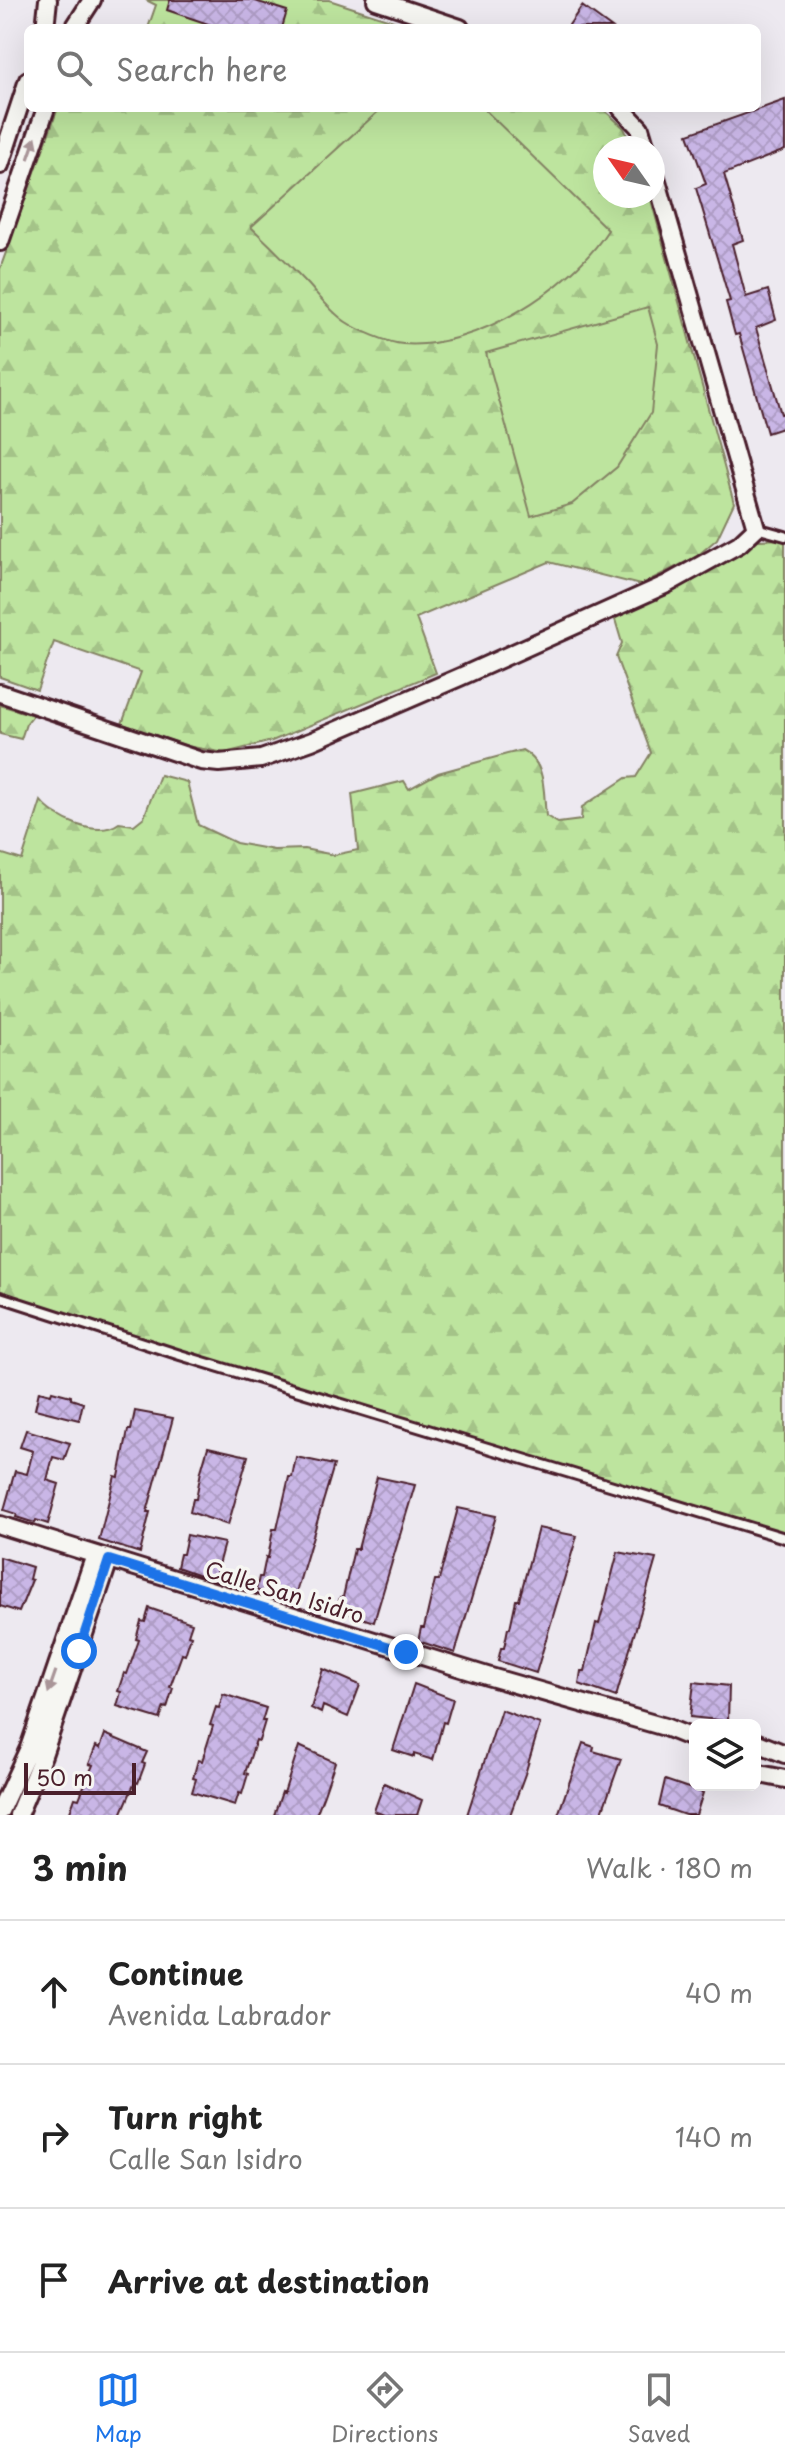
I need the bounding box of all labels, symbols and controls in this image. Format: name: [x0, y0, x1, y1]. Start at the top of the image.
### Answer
search box: [24, 24, 761, 112]
icon: search: [52, 46, 96, 90]
text: Search here: [116, 46, 288, 91]
one-way arrow: [27, 136, 39, 160]
north arrow: [593, 136, 665, 208]
street label: Calle San Isidro: [201, 1551, 369, 1631]
route start: [61, 1633, 97, 1669]
route end: [388, 1634, 424, 1670]
one-way arrow: [45, 1670, 57, 1694]
map controls: [689, 1719, 761, 1791]
button: layers: [689, 1719, 761, 1791]
scale bar: [24, 1759, 136, 1795]
text: 50 m: [36, 1760, 93, 1793]
text: 3 min: [32, 1841, 128, 1893]
text: Walk · 180 m: [586, 1848, 753, 1887]
text: Continue: [108, 1950, 243, 1995]
icon: ahead: [32, 1970, 76, 2014]
text: 40 m: [685, 1973, 753, 2012]
text: Avenida Labrador: [108, 1995, 331, 2034]
text: Turn right: [108, 2094, 263, 2139]
icon: right: [32, 2114, 76, 2158]
text: 140 m: [675, 2117, 753, 2156]
text: Calle San Isidro: [108, 2139, 303, 2178]
icon: arrive: [32, 2258, 76, 2302]
text: Arrive at destination: [108, 2258, 430, 2303]
tab: Map: [95, 2368, 142, 2449]
tab: Directions: [331, 2368, 438, 2449]
tab: Saved: [628, 2368, 690, 2449]

